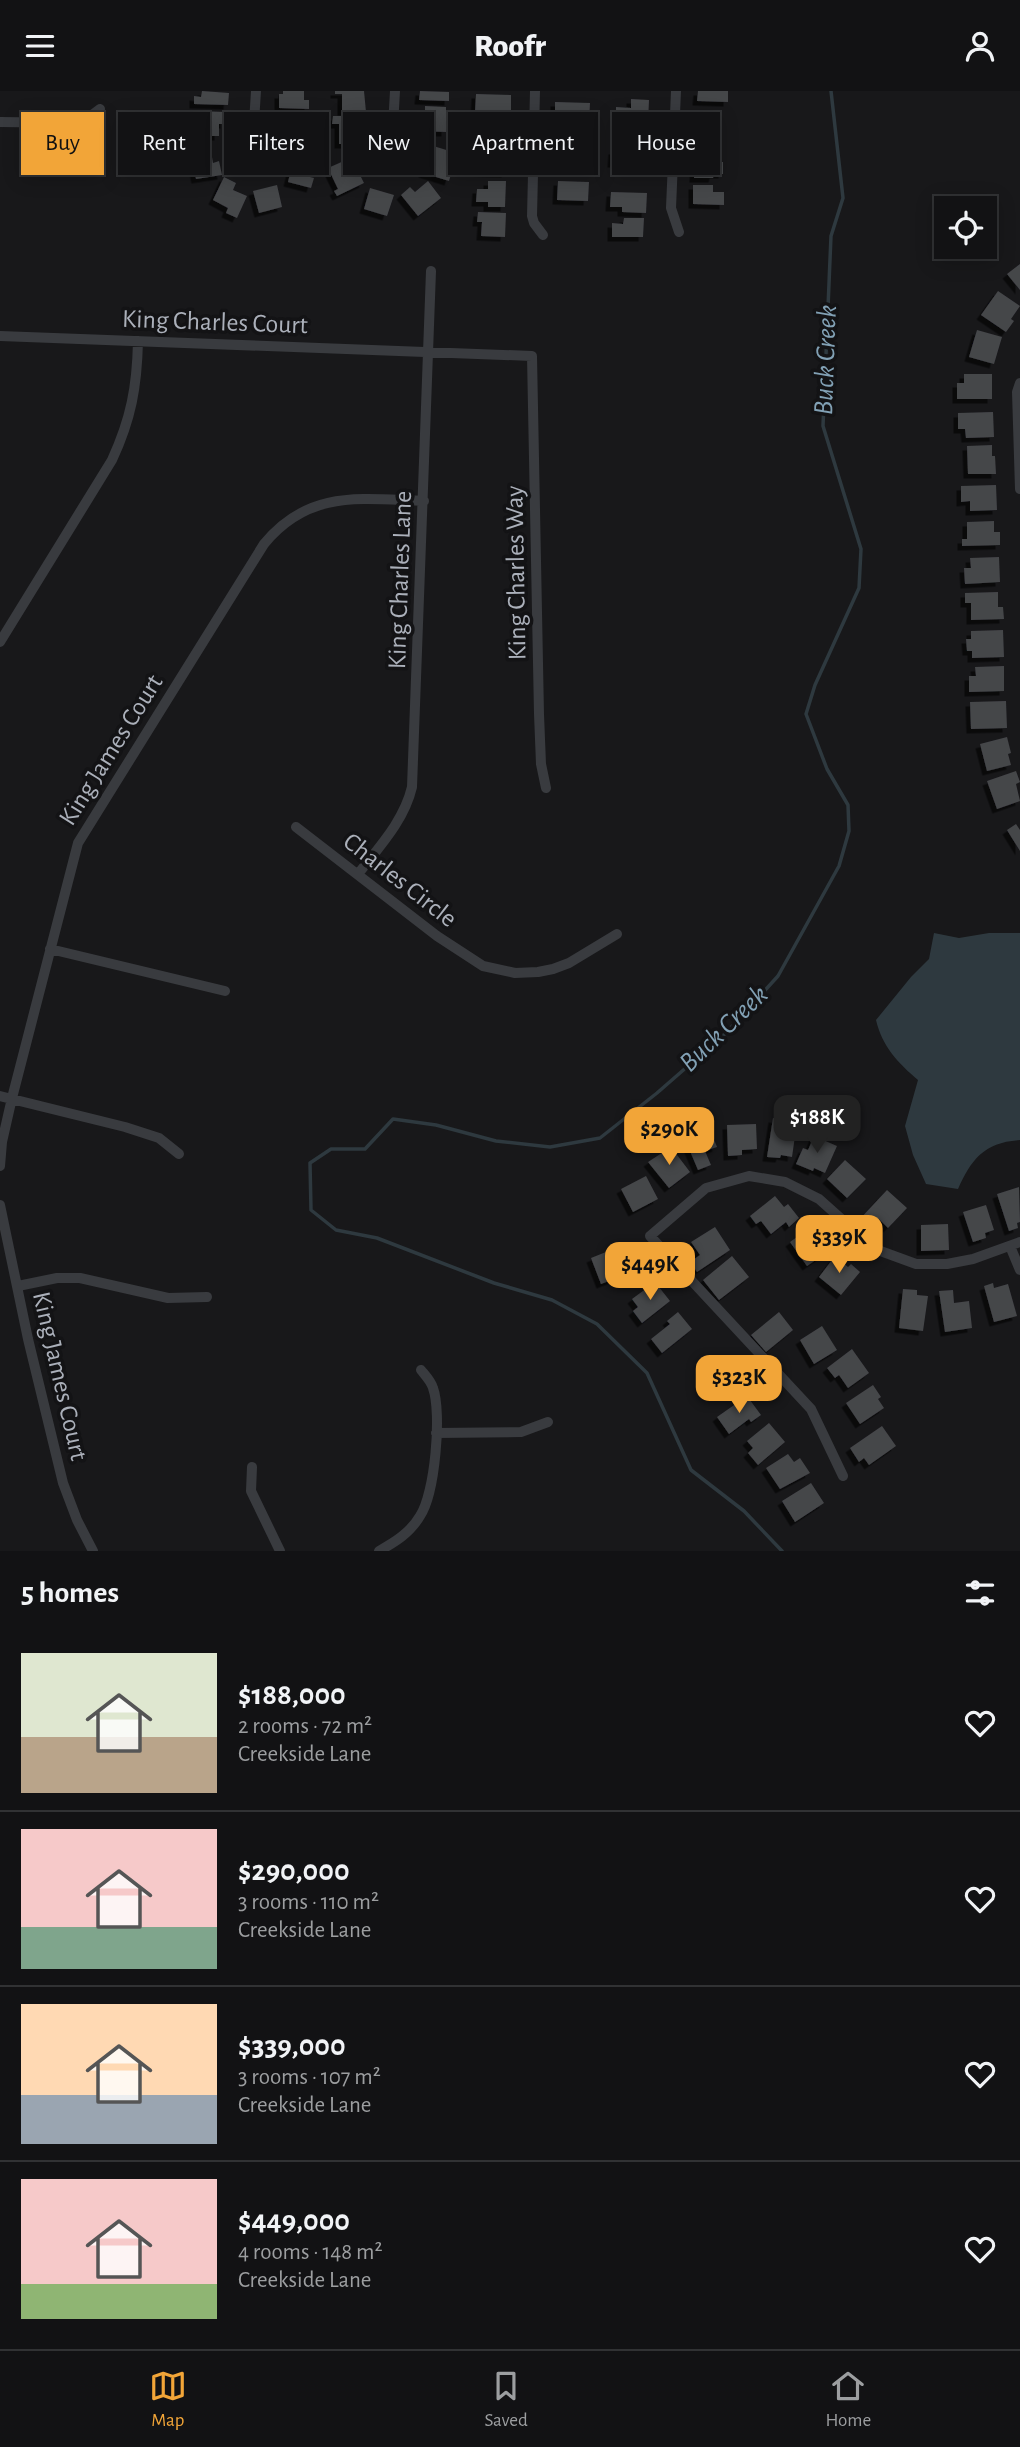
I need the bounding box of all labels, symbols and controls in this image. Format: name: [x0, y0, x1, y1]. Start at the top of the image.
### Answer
icon: menu: [21, 27, 59, 65]
icon: person: [961, 27, 999, 65]
text: Roofr: [474, 30, 546, 62]
chip: Buy: [21, 112, 104, 175]
chip: Rent: [118, 112, 210, 175]
chip: Filters: [224, 112, 329, 175]
chip: New: [343, 112, 434, 175]
chip: Apartment: [448, 112, 598, 175]
chip: House: [612, 112, 720, 175]
map controls: [934, 196, 997, 259]
button: locate: [934, 196, 997, 259]
water label: Buck Creek: [810, 304, 842, 416]
street label: King Charles Court: [122, 306, 308, 338]
street label: King Charles Way: [501, 485, 531, 661]
street label: King Charles Lane: [384, 490, 416, 670]
street label: King James Court: [54, 670, 168, 830]
street label: Charles Circle: [338, 828, 462, 932]
water label: Buck Creek: [675, 980, 774, 1077]
pin: $188K: [768, 1095, 866, 1155]
text: $188K: [790, 1106, 844, 1129]
pin: $290K: [620, 1107, 718, 1167]
text: $290K: [640, 1118, 698, 1141]
pin: $339K: [790, 1215, 888, 1275]
text: $339K: [812, 1226, 866, 1249]
pin: $449K: [601, 1243, 699, 1302]
text: $449K: [621, 1253, 679, 1276]
street label: King James Court: [28, 1289, 92, 1463]
pin: $323K: [690, 1355, 788, 1415]
text: $323K: [712, 1366, 766, 1389]
icon: filters: [961, 1574, 999, 1612]
text: 5 homes: [21, 1578, 119, 1608]
text: $188,000: [238, 1680, 346, 1710]
icon: home: [77, 1681, 161, 1765]
icon: heart: [961, 1704, 999, 1742]
text: 2 rooms · 72 m²: [238, 1715, 372, 1738]
text: Creekside Lane: [238, 1743, 371, 1766]
text: $290,000: [238, 1856, 350, 1886]
icon: home: [77, 1857, 161, 1941]
icon: heart: [961, 1880, 999, 1918]
text: 3 rooms · 110 m²: [238, 1891, 379, 1914]
text: Creekside Lane: [238, 1919, 371, 1942]
text: $339,000: [238, 2031, 346, 2061]
icon: home: [77, 2032, 161, 2116]
icon: heart: [961, 2055, 999, 2093]
text: 3 rooms · 107 m²: [238, 2066, 381, 2089]
text: Creekside Lane: [238, 2094, 371, 2117]
text: $449,000: [238, 2206, 350, 2236]
icon: home: [77, 2207, 161, 2291]
icon: heart: [961, 2230, 999, 2268]
text: 4 rooms · 148 m²: [238, 2241, 383, 2264]
text: Creekside Lane: [238, 2269, 371, 2292]
tab: Map: [149, 2367, 187, 2432]
tab: Saved: [484, 2367, 528, 2432]
tab: Home: [825, 2367, 871, 2432]

